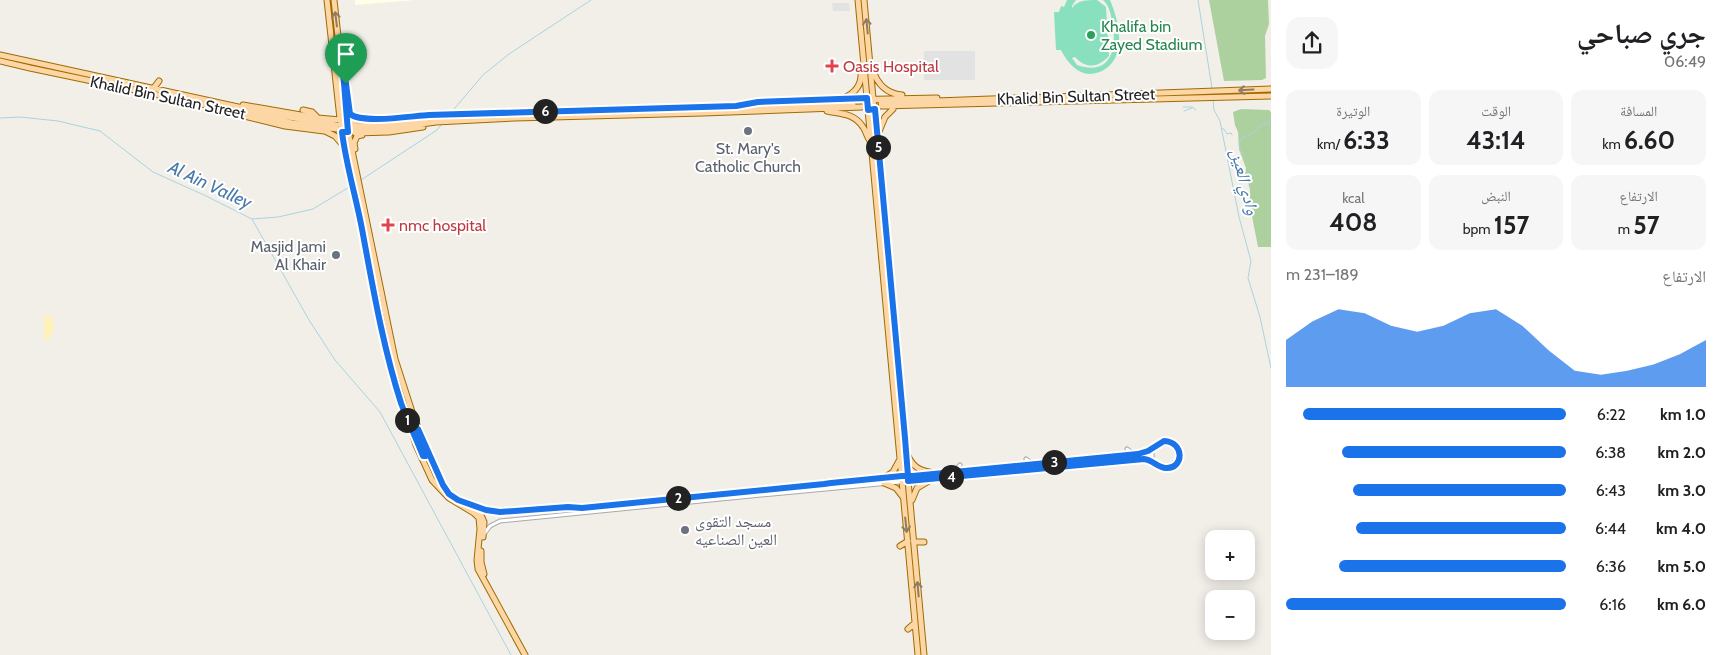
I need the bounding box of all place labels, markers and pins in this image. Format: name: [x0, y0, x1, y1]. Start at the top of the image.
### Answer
place label: Khalifa bin Zayed Stadium: [1101, 17, 1202, 54]
marker: Khalifa bin Zayed Stadium: [1085, 29, 1097, 41]
pin: [325, 33, 367, 84]
place label: Oasis Hospital: [843, 57, 939, 76]
marker: Oasis Hospital: [825, 59, 839, 73]
pin: 6: [532, 98, 558, 124]
marker: St. Mary's Catholic Church: [742, 125, 754, 137]
pin: 5: [866, 134, 890, 160]
place label: St. Mary's Catholic Church: [695, 139, 801, 176]
place label: nmc hospital: [399, 216, 486, 235]
marker: nmc hospital: [381, 218, 395, 232]
place label: Masjid Jami Al Khair: [251, 237, 327, 274]
marker: Masjid Jami Al Khair: [330, 249, 342, 261]
pin: 1: [394, 408, 420, 432]
pin: 3: [1042, 450, 1066, 474]
pin: 4: [938, 464, 964, 490]
pin: 2: [666, 486, 690, 510]
place label: مسجد التقوى العين الصناعيه: [695, 512, 777, 550]
marker: مسجد التقوى العين الصناعيه: [679, 524, 691, 536]

